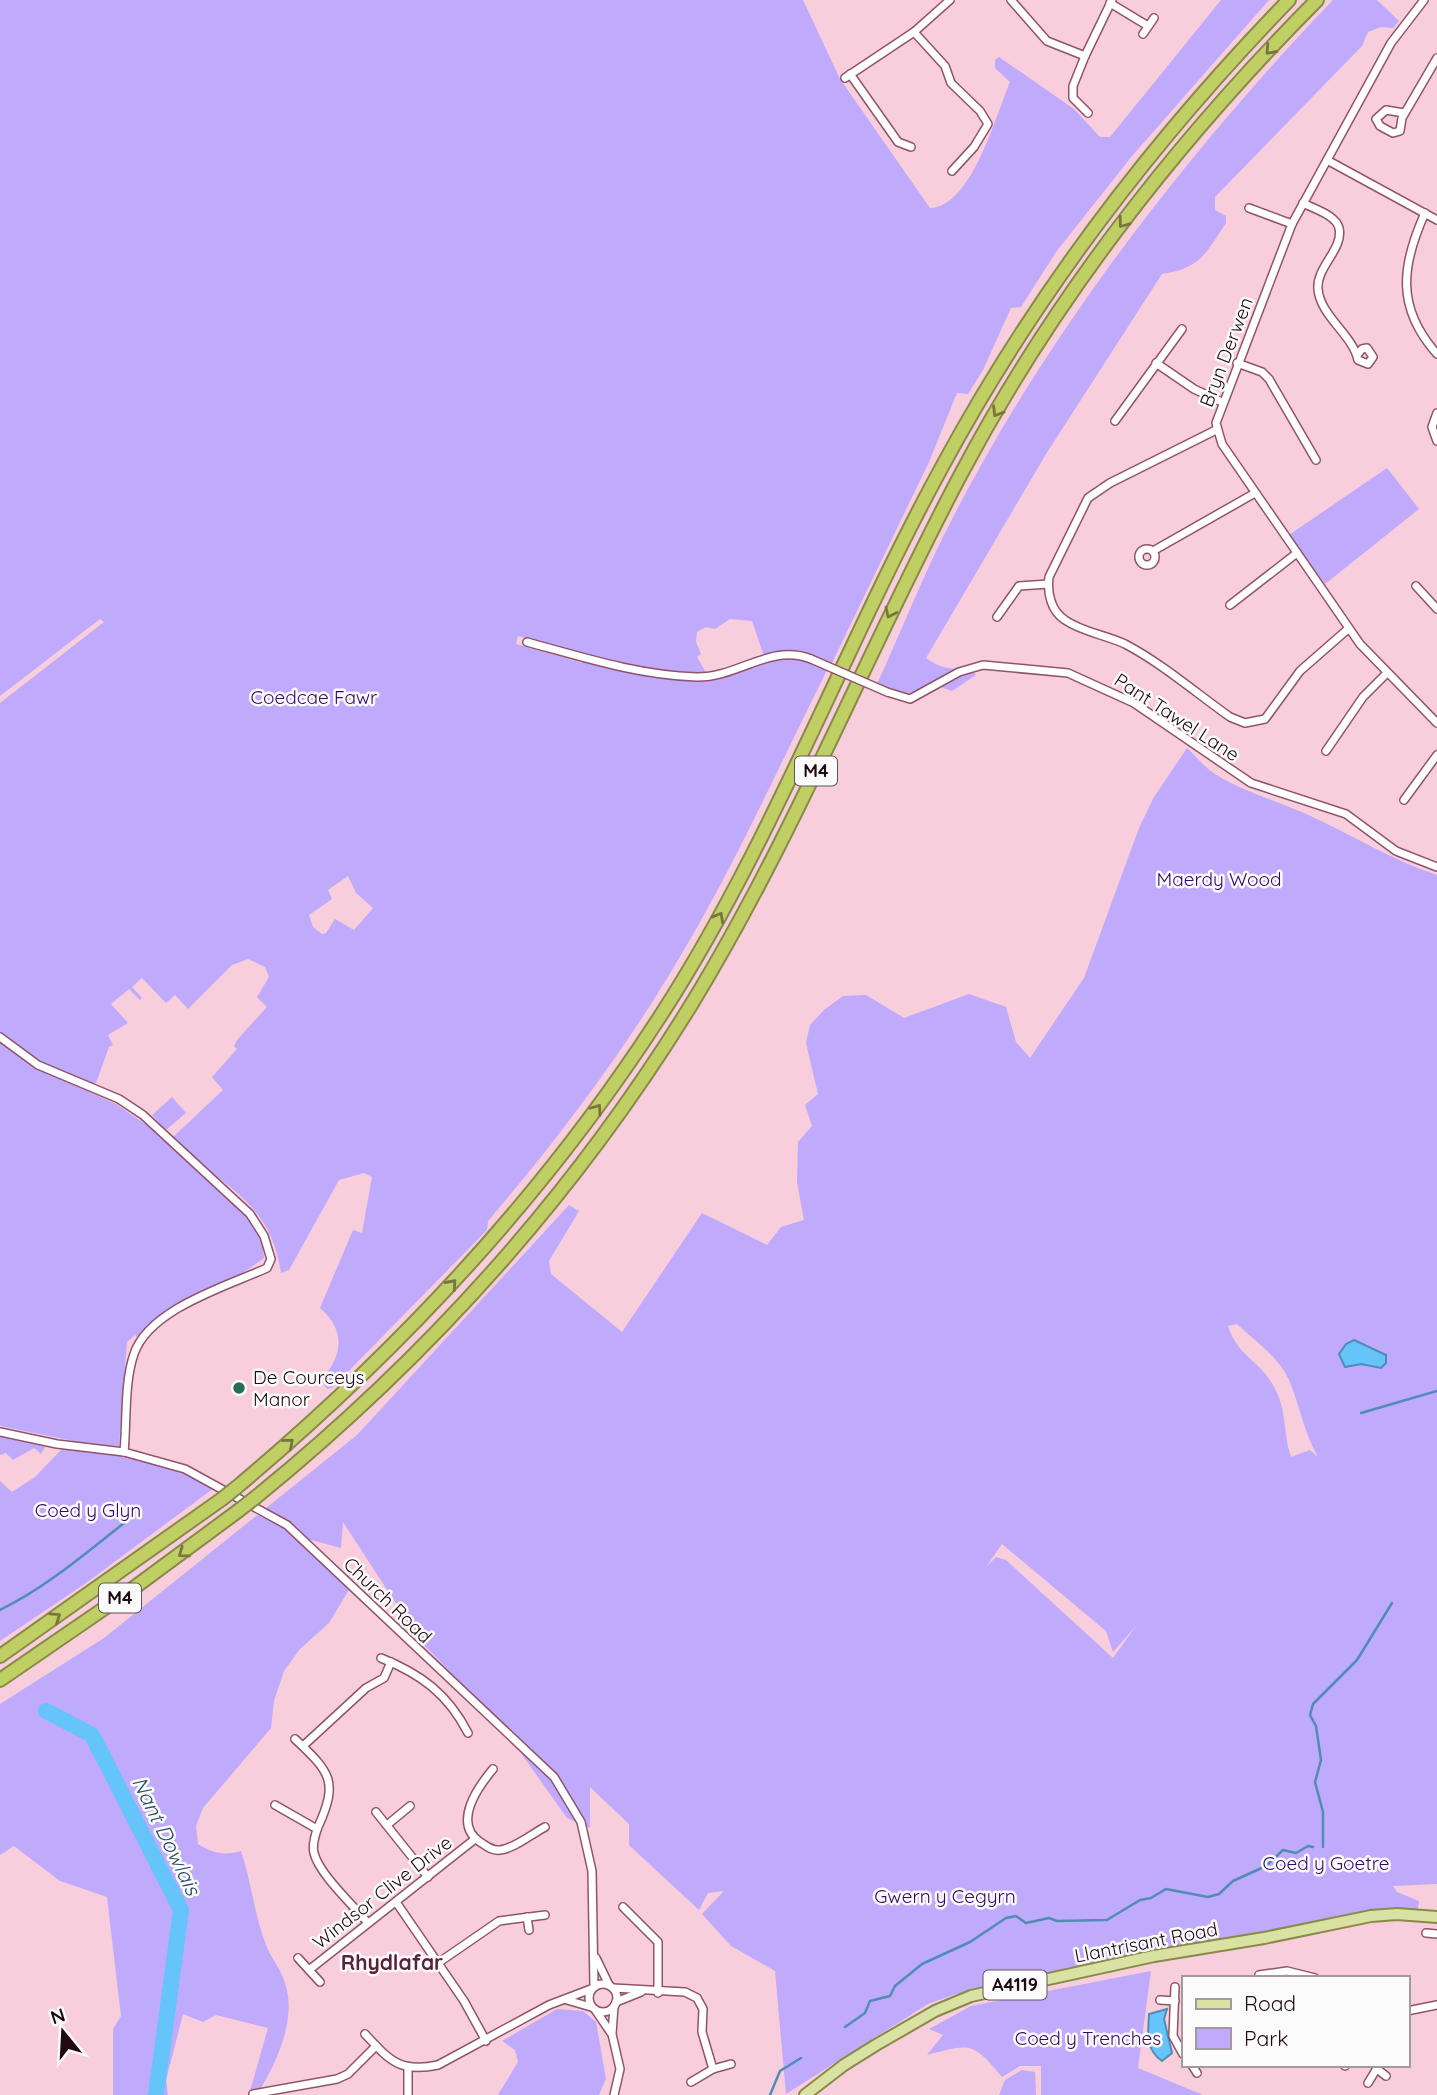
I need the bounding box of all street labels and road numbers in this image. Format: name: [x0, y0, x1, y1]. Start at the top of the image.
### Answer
street label: Bryn Derwen: [1194, 294, 1258, 410]
street label: Pant Tawel Lane: [1110, 668, 1244, 766]
road number: M4: [795, 756, 837, 786]
street label: Church Road: [339, 1552, 437, 1648]
road number: M4: [99, 1583, 141, 1612]
street label: Windsor Clive Drive: [308, 1830, 456, 1954]
street label: Llantrisant Road: [1072, 1916, 1220, 1968]
road number: A4119: [984, 1970, 1046, 1999]

